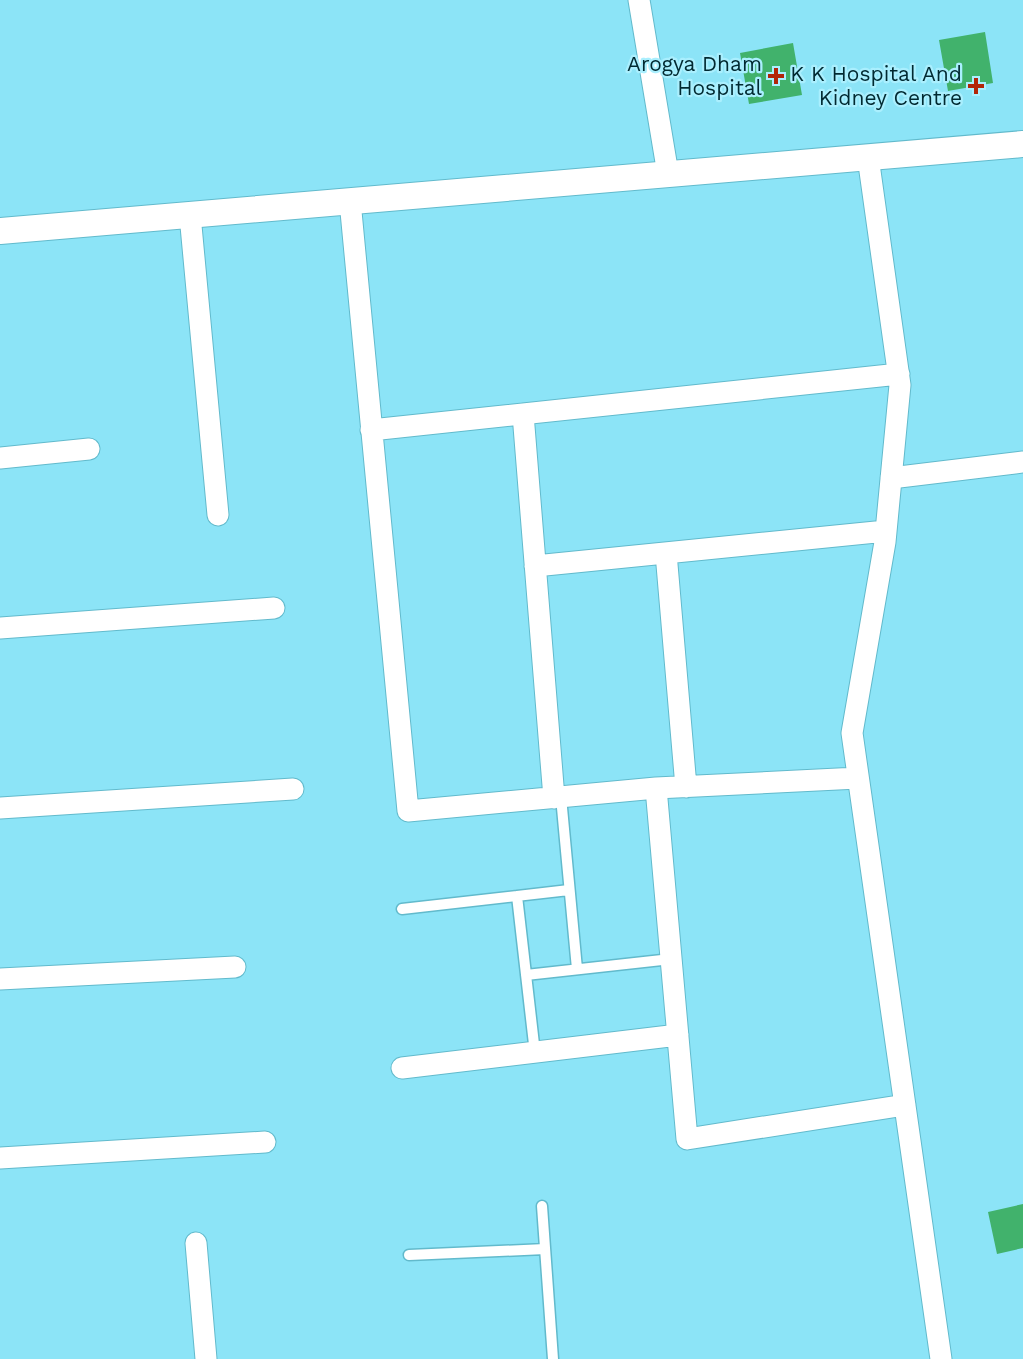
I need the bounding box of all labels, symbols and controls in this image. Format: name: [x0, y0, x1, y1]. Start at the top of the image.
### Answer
place label: Arogya Dham Hospital: [627, 51, 763, 100]
place label: K K Hospital And Kidney Centre: [790, 61, 962, 110]
marker: Arogya Dham Hospital: [767, 67, 785, 85]
marker: K K Hospital And Kidney Centre: [967, 77, 985, 95]

